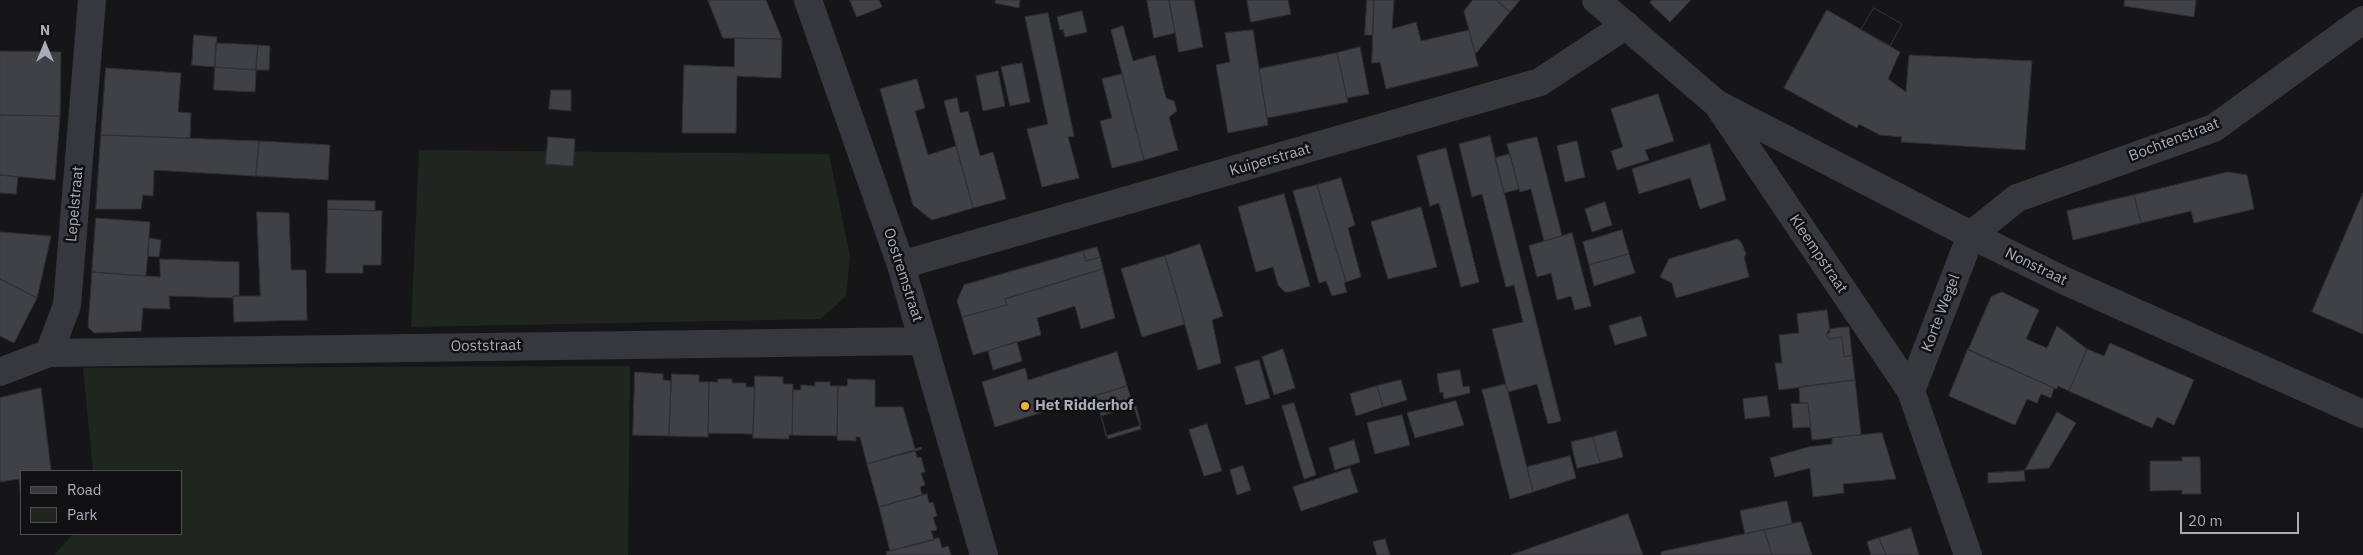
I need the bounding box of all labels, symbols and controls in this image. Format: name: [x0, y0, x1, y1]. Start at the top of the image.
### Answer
north arrow: [20, 20, 70, 70]
text: N: [40, 21, 50, 39]
street label: Bochtenstraat: [2126, 115, 2222, 165]
street label: Kuiperstraat: [1227, 140, 1313, 180]
street label: Lepelstraat: [63, 165, 87, 243]
street label: Kleempstraat: [1785, 211, 1851, 297]
street label: Oostremstraat: [879, 226, 927, 324]
street label: Nonstraat: [2002, 244, 2070, 290]
street label: Korte Wegel: [1918, 272, 1964, 354]
street label: Ooststraat: [451, 336, 521, 356]
place label: Het Ridderhof: [1035, 397, 1133, 415]
marker: Het Ridderhof: [1019, 400, 1031, 412]
legend: [20, 470, 182, 535]
text: Road: [67, 480, 102, 499]
scale bar: [2183, 502, 2302, 534]
text: Park: [67, 505, 97, 524]
text: 20 m: [2188, 511, 2223, 530]

